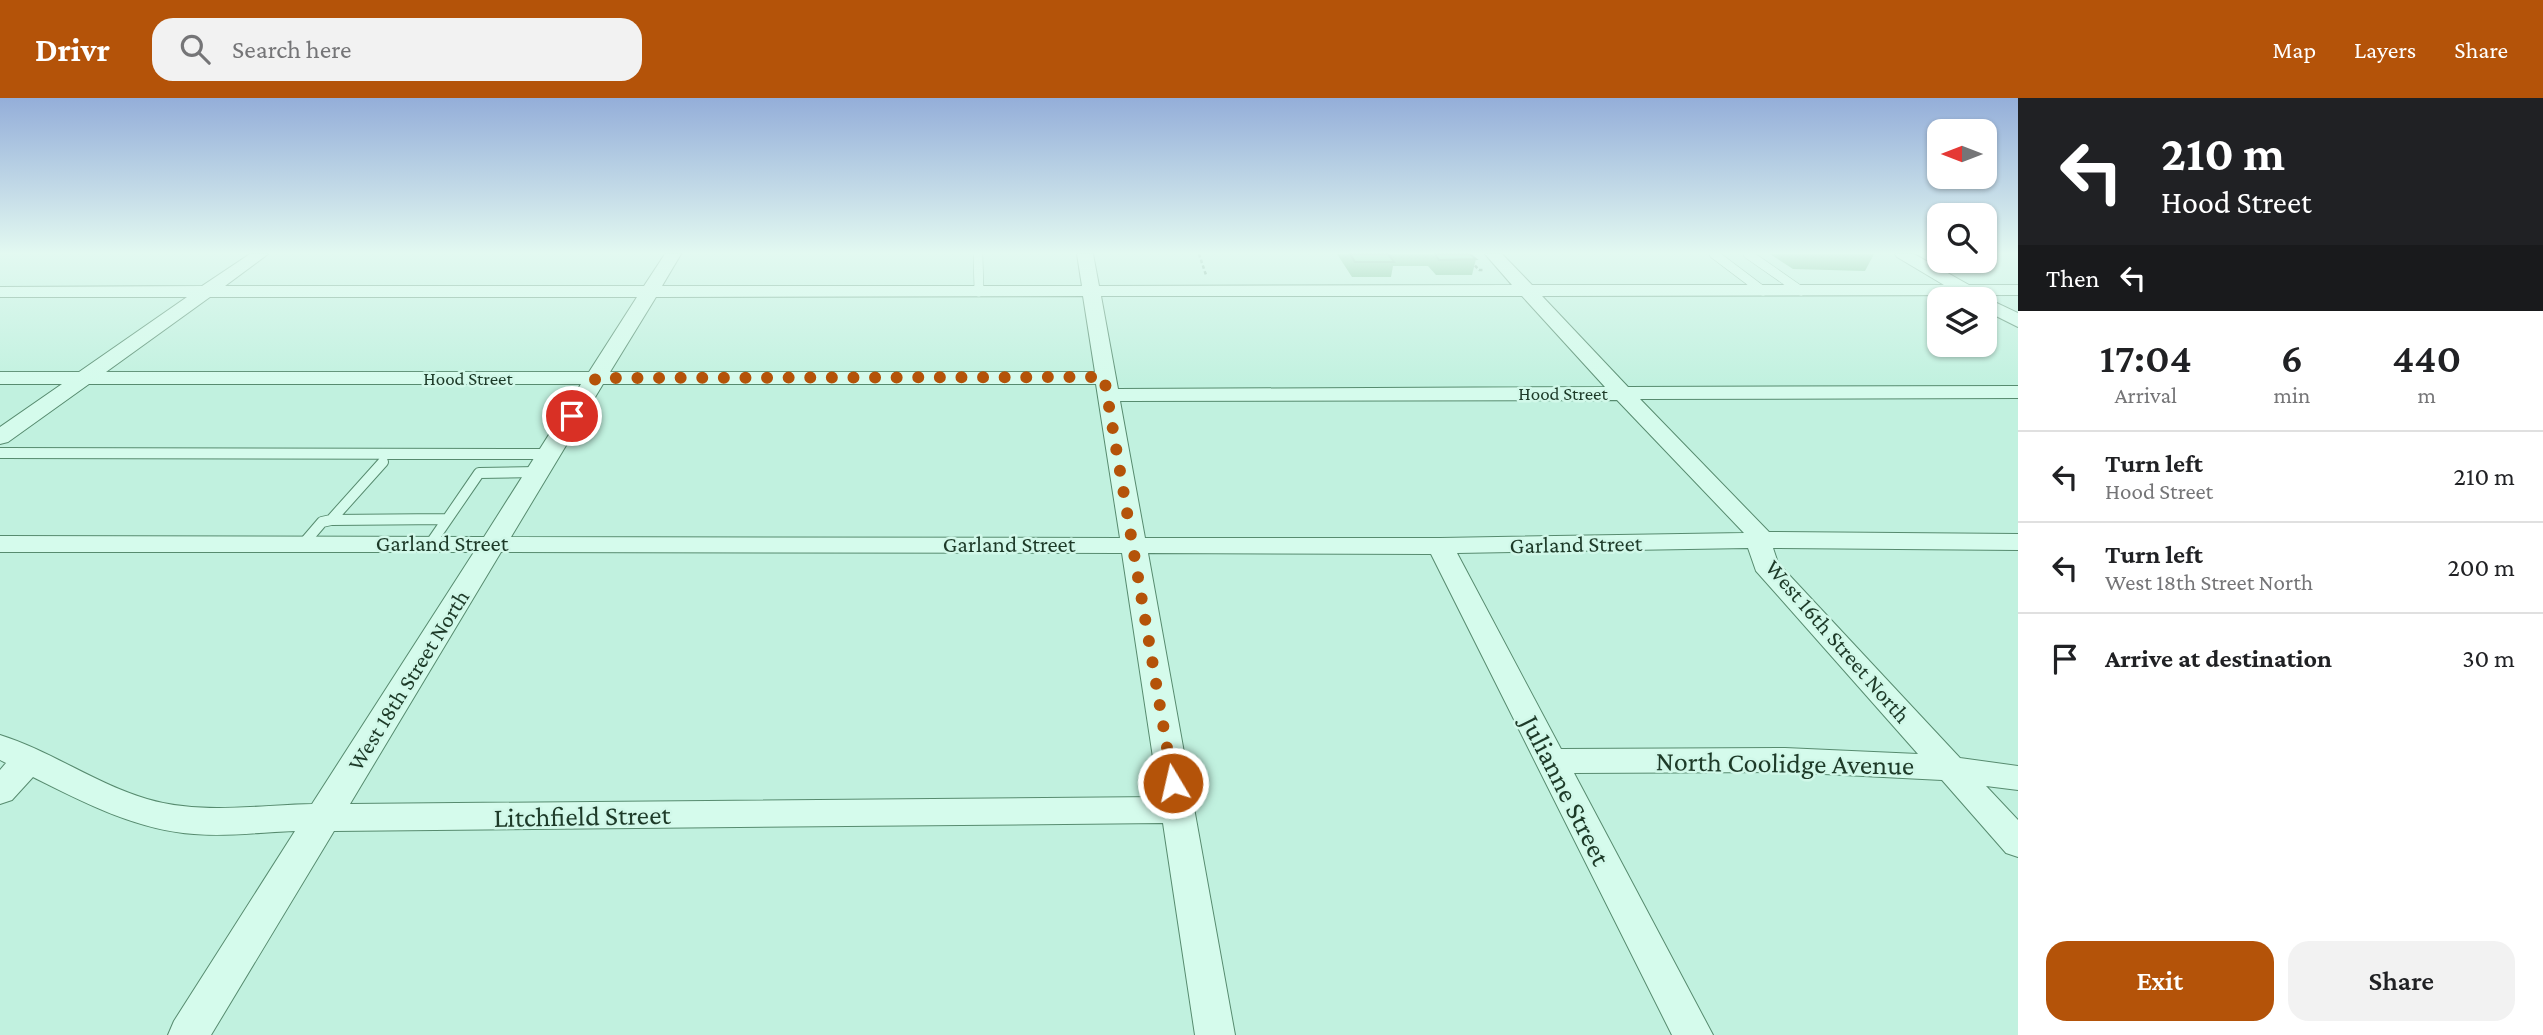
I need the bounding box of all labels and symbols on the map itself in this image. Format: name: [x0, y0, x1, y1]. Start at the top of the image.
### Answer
north arrow: [1927, 119, 1997, 189]
street label: Hood Street: [423, 368, 513, 389]
street label: Hood Street: [1518, 383, 1608, 404]
pin: [542, 386, 602, 446]
street label: Garland Street: [376, 530, 509, 556]
street label: Garland Street: [1509, 530, 1643, 558]
street label: Garland Street: [943, 531, 1076, 557]
street label: West 16th Street North: [1760, 554, 1916, 728]
street label: West 18th Street North: [342, 585, 474, 775]
street label: Julianne Street: [1514, 707, 1617, 871]
street label: North Coolidge Avenue: [1655, 745, 1915, 781]
position arrow: [1136, 746, 1210, 820]
street label: Litchfield Street: [493, 799, 672, 833]

